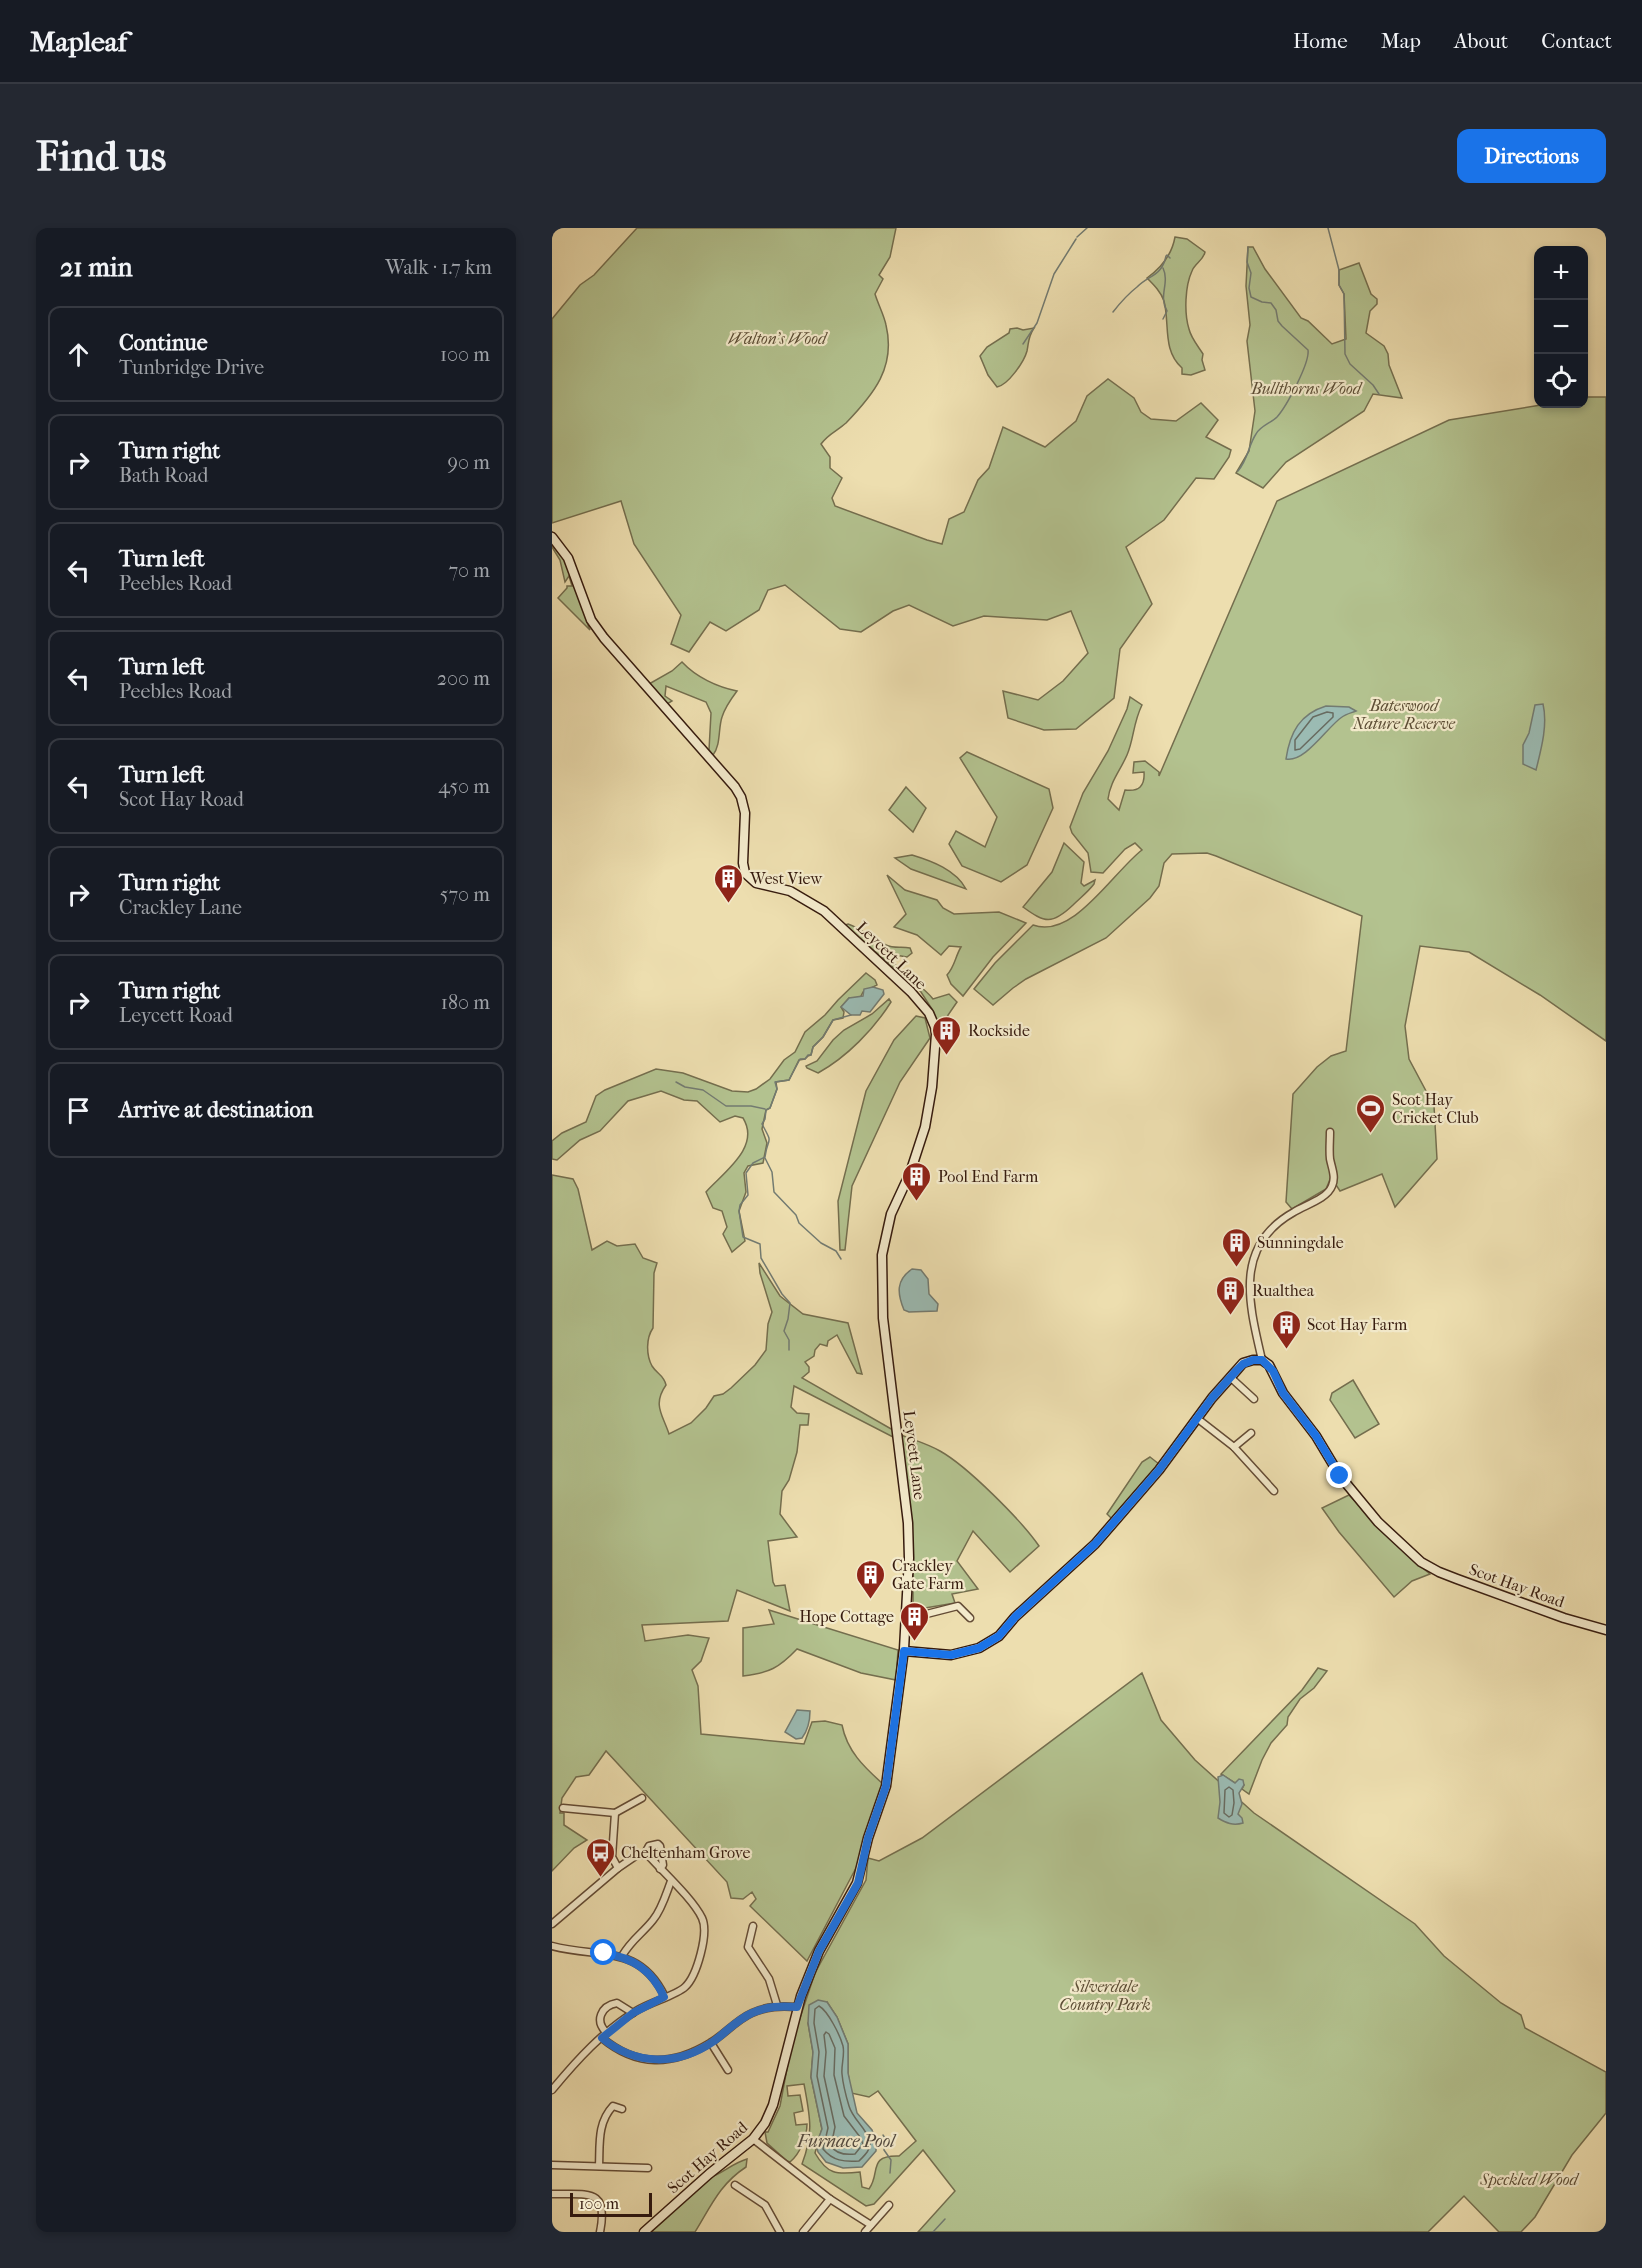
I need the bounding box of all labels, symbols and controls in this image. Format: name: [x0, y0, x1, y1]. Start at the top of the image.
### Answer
text: Mapleaf: [30, 25, 127, 58]
text: Home: [1293, 29, 1348, 53]
text: Map: [1381, 29, 1421, 53]
text: About: [1454, 29, 1508, 53]
text: Contact: [1541, 29, 1612, 53]
button: Directions: [1457, 129, 1606, 183]
text: Find us: [36, 132, 166, 181]
map controls: [1534, 246, 1588, 408]
button: +: [1534, 246, 1588, 300]
text: 21 min: [60, 252, 133, 283]
text: Walk · 1.7 km: [385, 256, 492, 279]
button: −: [1534, 300, 1588, 354]
park label: Walton's Wood: [728, 329, 828, 348]
text: Continue: [119, 330, 208, 356]
icon: ahead: [62, 338, 95, 371]
text: 100 m: [440, 343, 490, 366]
button: locate: [1534, 354, 1588, 408]
text: Tunbridge Drive: [119, 356, 264, 379]
park label: Bullthorns Wood: [1250, 379, 1363, 398]
text: Turn right: [119, 438, 220, 464]
icon: right: [62, 446, 95, 479]
text: 90 m: [448, 451, 490, 474]
text: Bath Road: [119, 464, 208, 487]
text: Turn left: [119, 546, 205, 572]
icon: left: [62, 554, 95, 587]
text: 70 m: [448, 559, 490, 582]
text: Peebles Road: [119, 572, 232, 595]
text: Turn left: [119, 654, 205, 680]
icon: left: [62, 662, 95, 695]
text: 200 m: [437, 667, 490, 690]
text: Peebles Road: [119, 680, 232, 703]
park label: Bateswood Nature Reserve: [1352, 696, 1456, 733]
text: Turn left: [119, 762, 205, 788]
icon: left: [62, 770, 95, 803]
text: 450 m: [438, 775, 490, 798]
text: Scot Hay Road: [119, 788, 244, 811]
building icon: West View: [713, 862, 745, 904]
place label: West View: [749, 869, 823, 888]
text: Turn right: [119, 870, 220, 896]
icon: right: [62, 878, 95, 911]
text: 570 m: [440, 883, 490, 906]
text: Crackley Lane: [119, 896, 242, 919]
street label: Leycett Lane: [853, 917, 931, 993]
text: Turn right: [119, 978, 220, 1004]
icon: right: [62, 986, 95, 1019]
text: 180 m: [441, 991, 490, 1014]
text: Leycett Road: [119, 1004, 233, 1027]
building icon: Rockside: [931, 1014, 963, 1056]
place label: Rockside: [968, 1021, 1030, 1040]
place label: Scot Hay Cricket Club: [1392, 1090, 1479, 1127]
sports icon: Scot Hay Cricket Club: [1355, 1092, 1387, 1134]
icon: arrive: [62, 1094, 95, 1127]
text: Arrive at destination: [119, 1097, 313, 1123]
building icon: Pool End Farm: [901, 1160, 933, 1202]
place label: Pool End Farm: [938, 1167, 1039, 1186]
building icon: Sunningdale: [1220, 1226, 1252, 1268]
place label: Sunningdale: [1257, 1233, 1344, 1252]
building icon: Rualthea: [1215, 1274, 1247, 1316]
place label: Rualthea: [1252, 1281, 1315, 1300]
building icon: Scot Hay Farm: [1270, 1308, 1302, 1350]
place label: Scot Hay Farm: [1307, 1315, 1408, 1334]
street label: Leycett Lane: [900, 1409, 929, 1501]
route end: [1326, 1462, 1352, 1488]
place label: Crackley Gate Farm: [892, 1556, 964, 1593]
building icon: Crackley Gate Farm: [855, 1558, 887, 1600]
street label: Scot Hay Road: [1467, 1559, 1567, 1612]
building icon: Hope Cottage: [899, 1600, 931, 1642]
place label: Hope Cottage: [799, 1607, 894, 1626]
bus stop icon: Cheltenham Grove: [584, 1836, 616, 1878]
place label: Cheltenham Grove: [621, 1843, 750, 1862]
route start: [590, 1939, 616, 1965]
park label: Silverdale Country Park: [1059, 1977, 1151, 2014]
street label: Scot Hay Road: [663, 2117, 751, 2197]
water label: Furnace Pool: [796, 2131, 897, 2152]
park label: Speckled Wood: [1479, 2170, 1580, 2189]
scale bar: [570, 2190, 652, 2218]
text: 100 m: [579, 2194, 619, 2213]

